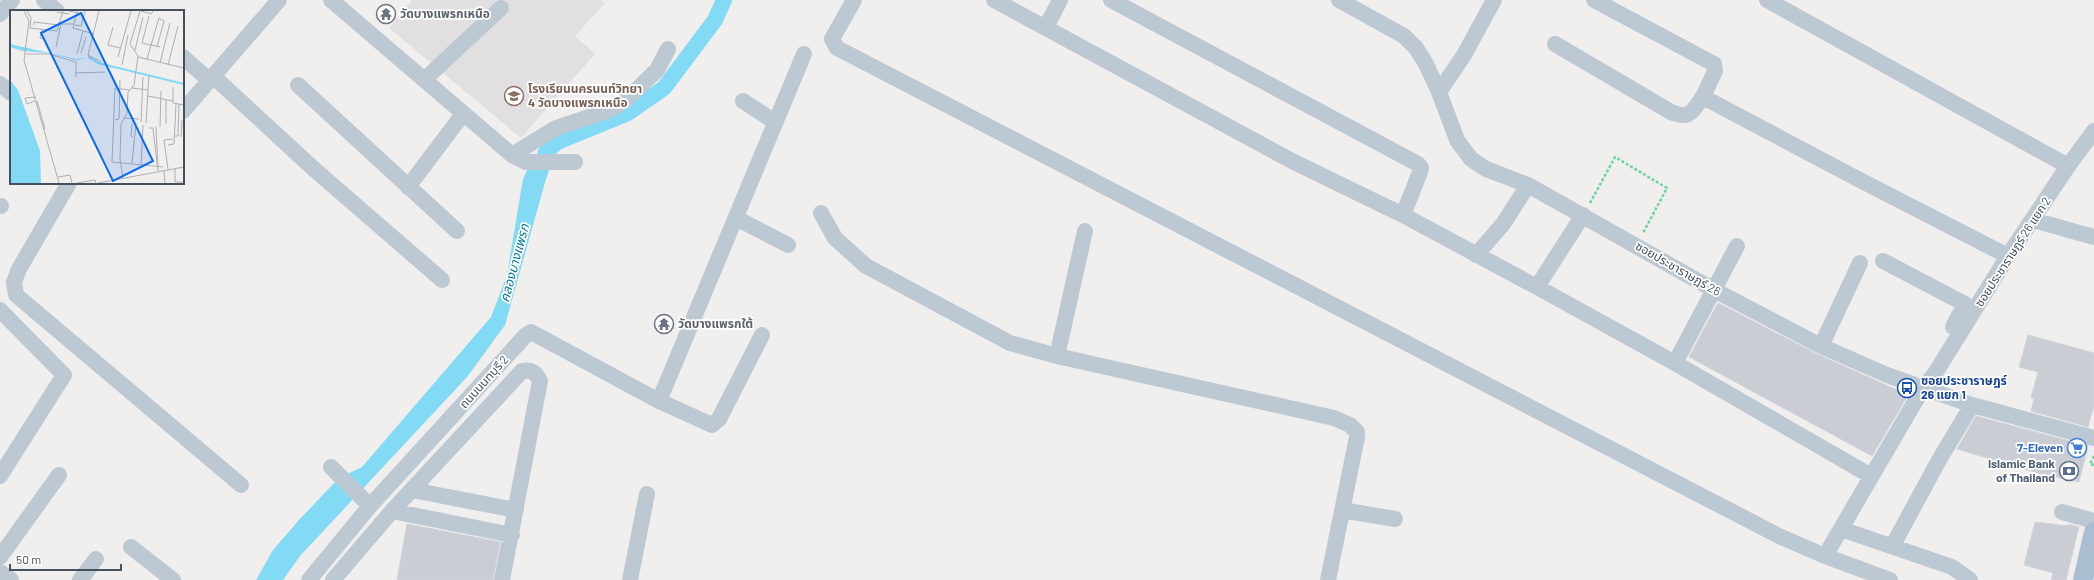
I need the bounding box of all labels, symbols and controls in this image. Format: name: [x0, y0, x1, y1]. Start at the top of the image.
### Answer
temple icon: วัดบางแพรกเหนือ: [375, 3, 397, 25]
place label: วัดบางแพรกเหนือ: [400, 6, 490, 20]
inset map: [10, 10, 184, 184]
place label: โรงเรียนนครนนท์วิทยา 4 วัดบางแพรกเหนือ: [528, 81, 642, 109]
school or university icon: โรงเรียนนครนนท์วิทยา 4 วัดบางแพรกเหนือ: [503, 85, 525, 107]
street label: ซอยประชาราษฎร์ 26 แยก 2: [1971, 194, 2054, 309]
water label: คลองบางแพรก: [496, 221, 532, 304]
street label: ซอยประชาราษฎร์ 26: [1633, 238, 1724, 299]
temple icon: วัดบางแพรกใต้: [653, 313, 675, 335]
place label: วัดบางแพรกใต้: [678, 316, 753, 330]
street label: ถนนนนทบุรี 2: [456, 352, 511, 411]
place label: ซอยประชาราษฎร์ 26 แยก 1: [1921, 373, 2007, 401]
bus stop icon: ซอยประชาราษฎร์ 26 แยก 1: [1896, 377, 1918, 399]
supermarket icon: 7-Eleven: [2066, 437, 2088, 459]
place label: 7-Eleven: [2017, 440, 2063, 454]
place label: Islamic Bank of Thailand: [1988, 456, 2056, 484]
bank icon: Islamic Bank of Thailand: [2058, 460, 2080, 482]
scale bar: [10, 546, 121, 572]
text: 50 m: [16, 552, 41, 566]

